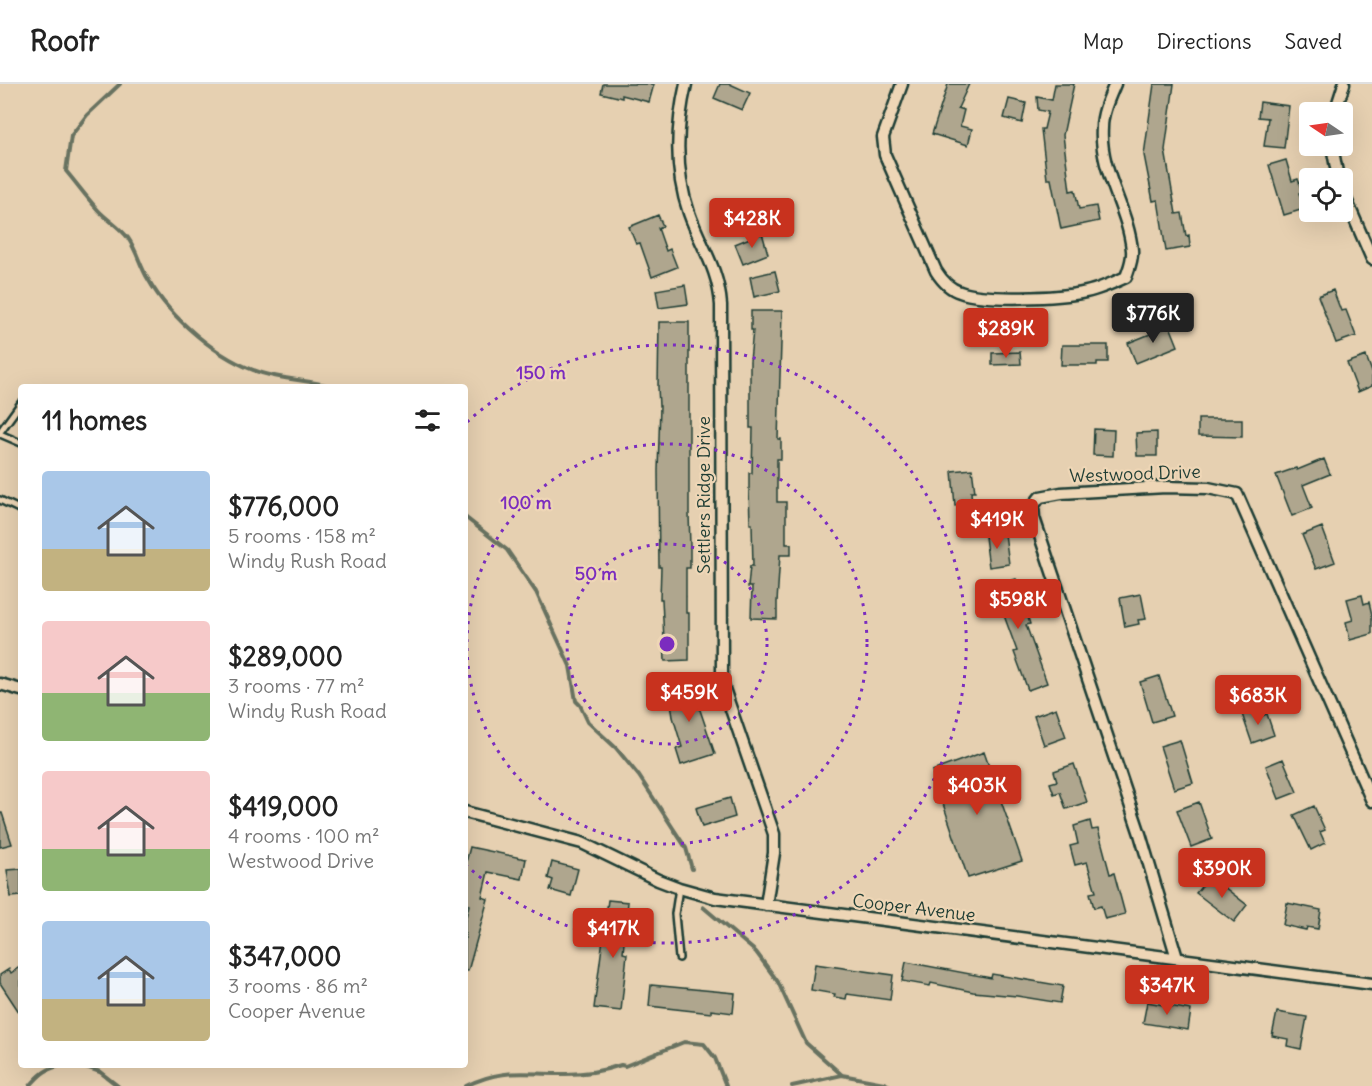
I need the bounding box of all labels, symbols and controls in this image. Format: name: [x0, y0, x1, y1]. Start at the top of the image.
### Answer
text: Roofr: [30, 23, 99, 59]
text: Map: [1083, 28, 1124, 55]
text: Directions: [1157, 28, 1251, 55]
text: Saved: [1284, 28, 1342, 55]
north arrow: [1299, 102, 1353, 156]
map controls: [1299, 102, 1353, 222]
button: locate: [1299, 168, 1353, 222]
pin: $428K: [710, 198, 794, 249]
text: $428K: [723, 205, 781, 230]
pin: $776K: [1111, 293, 1195, 344]
text: $776K: [1126, 300, 1180, 325]
pin: $289K: [964, 308, 1048, 359]
text: $289K: [977, 315, 1035, 340]
text: 150 m: [516, 361, 566, 384]
text: 11 homes: [42, 404, 147, 437]
icon: filters: [411, 404, 444, 437]
street label: Settlers Ridge Drive: [692, 416, 715, 574]
street label: Westwood Drive: [1069, 460, 1201, 487]
text: $776,000: [228, 490, 339, 523]
text: 100 m: [501, 491, 552, 514]
icon: home: [90, 495, 162, 567]
pin: $419K: [955, 499, 1039, 550]
text: $419K: [970, 506, 1024, 531]
text: 5 rooms · 158 m²: [228, 523, 376, 548]
text: Windy Rush Road: [228, 548, 387, 573]
text: 50 m: [575, 562, 617, 585]
pin: $598K: [976, 579, 1060, 630]
text: $598K: [989, 586, 1047, 611]
centre of rings: [657, 634, 677, 654]
text: $289,000: [228, 640, 343, 673]
icon: home: [90, 645, 162, 717]
pin: $459K: [647, 672, 731, 723]
text: 3 rooms · 77 m²: [228, 673, 365, 698]
pin: $683K: [1216, 675, 1300, 726]
text: $459K: [660, 679, 718, 704]
text: $683K: [1229, 682, 1287, 707]
text: Windy Rush Road: [228, 698, 387, 723]
pin: $403K: [935, 765, 1019, 816]
text: $403K: [947, 772, 1007, 797]
text: $419,000: [228, 790, 339, 823]
icon: home: [90, 795, 162, 867]
text: 4 rooms · 100 m²: [228, 823, 379, 848]
text: Westwood Drive: [228, 848, 374, 873]
pin: $390K: [1180, 848, 1264, 899]
text: $390K: [1192, 855, 1252, 880]
street label: Cooper Avenue: [851, 889, 977, 926]
pin: $417K: [571, 908, 655, 959]
text: $417K: [587, 915, 639, 940]
text: $347,000: [228, 940, 341, 973]
icon: home: [90, 945, 162, 1017]
pin: $347K: [1125, 965, 1209, 1016]
text: $347K: [1139, 972, 1195, 997]
text: 3 rooms · 86 m²: [228, 973, 368, 998]
text: Cooper Avenue: [228, 998, 366, 1023]

